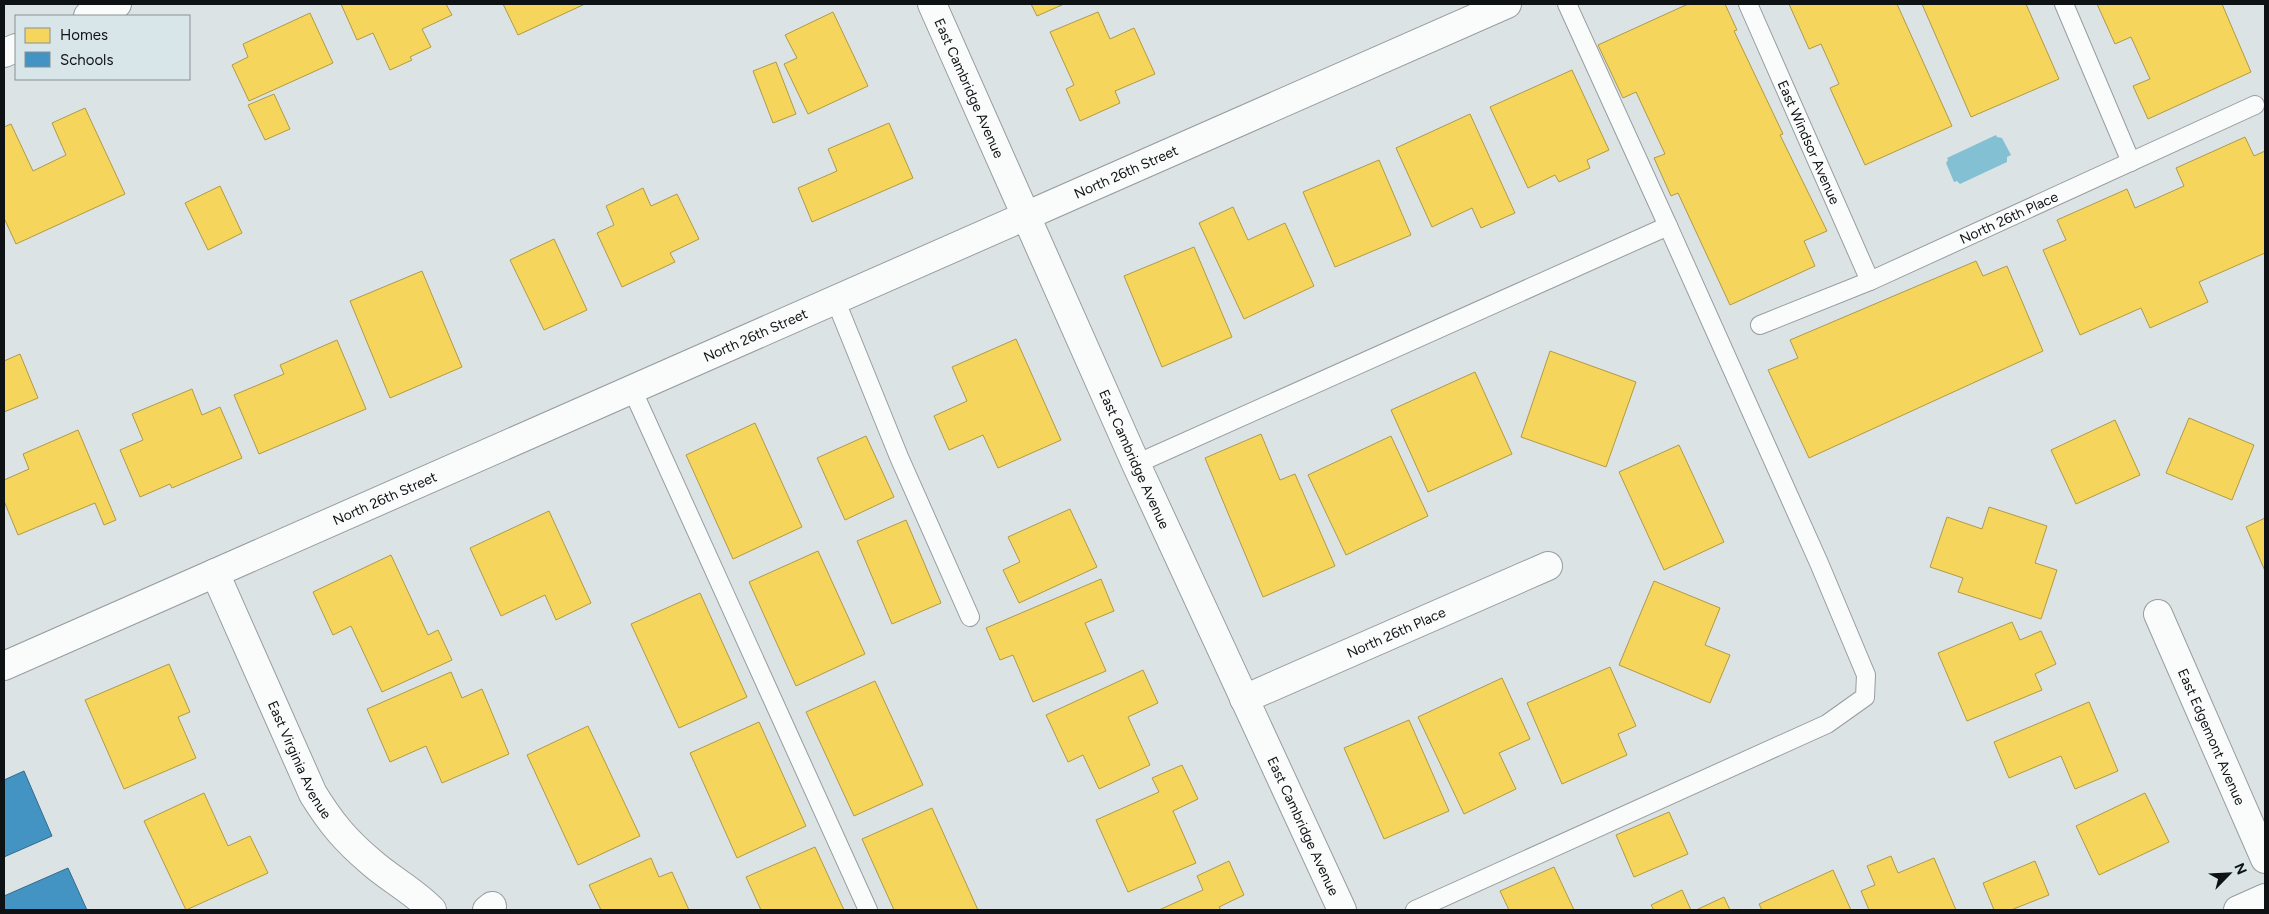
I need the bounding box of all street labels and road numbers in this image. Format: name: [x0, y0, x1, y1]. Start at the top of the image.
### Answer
street label: East Cambridge Avenue: [930, 16, 1007, 161]
street label: East Windsor Avenue: [1774, 78, 1843, 207]
street label: North 26th Street: [1072, 142, 1181, 203]
street label: North 26th Place: [1957, 188, 2061, 248]
street label: North 26th Street: [701, 305, 810, 366]
street label: East Cambridge Avenue: [1095, 387, 1173, 532]
street label: North 26th Street: [330, 468, 440, 529]
street label: North 26th Place: [1344, 604, 1449, 662]
street label: East Edgemont Avenue: [2174, 666, 2249, 808]
street label: East Virginia Avenue: [264, 698, 335, 823]
street label: East Cambridge Avenue: [1263, 754, 1342, 899]

